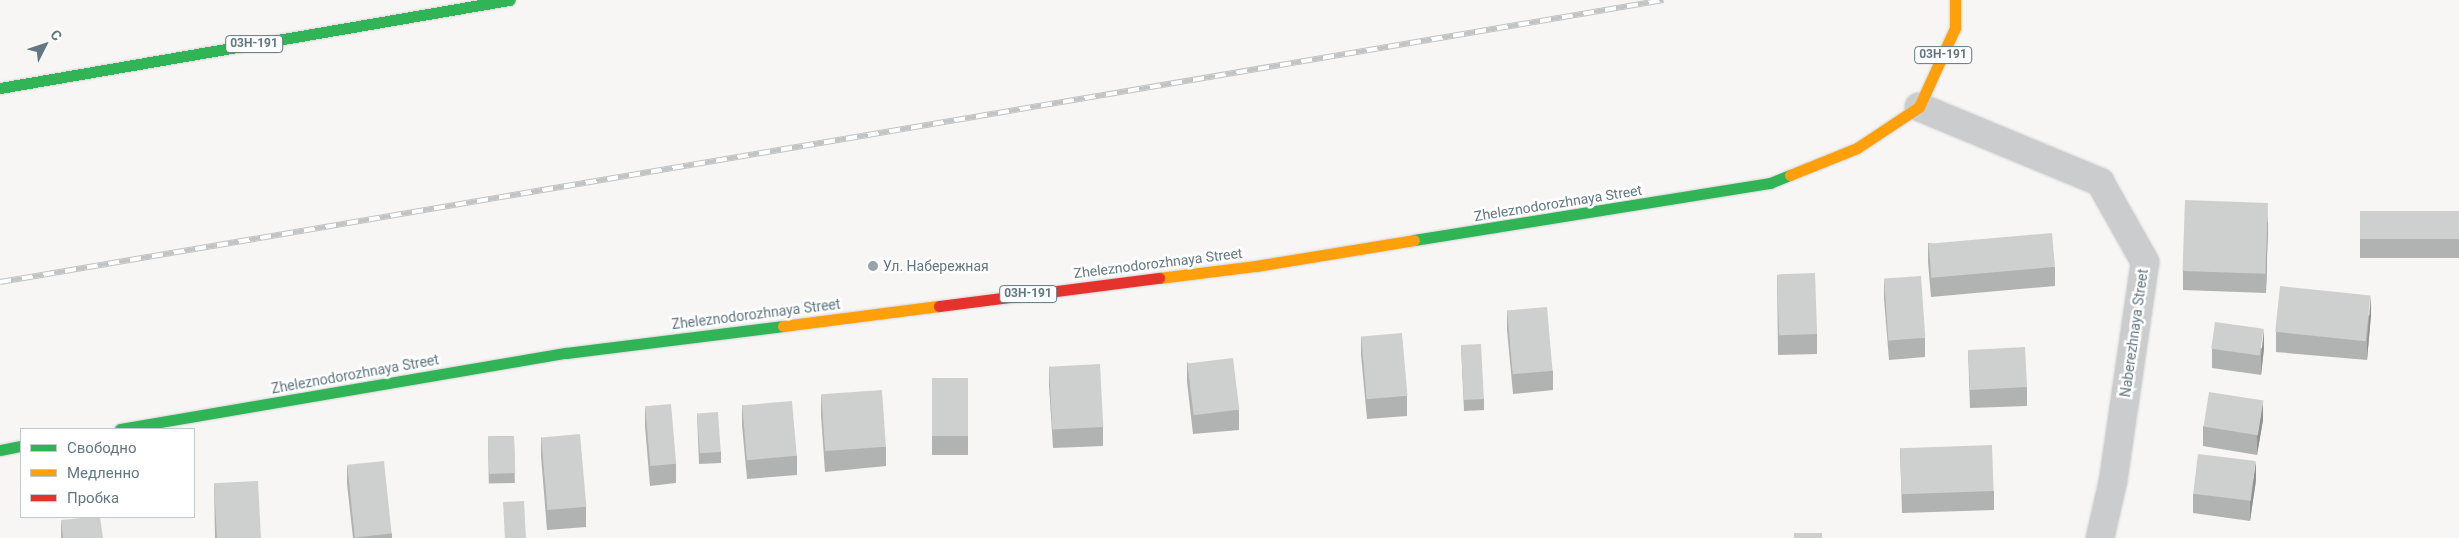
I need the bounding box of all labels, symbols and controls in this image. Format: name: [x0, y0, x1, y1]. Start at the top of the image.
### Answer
north arrow: [20, 20, 70, 70]
text: С: [47, 26, 65, 44]
road number: 03Н-191: [224, 34, 284, 54]
road number: 03Н-191: [1913, 46, 1973, 64]
street label: Zheleznodorozhnaya Street: [1473, 181, 1643, 225]
street label: Zheleznodorozhnaya Street: [1073, 244, 1243, 282]
place label: Ул. Набережная: [883, 258, 989, 274]
marker: Ул. Набережная: [867, 260, 879, 272]
street label: Naberezhnaya Street: [2117, 268, 2151, 398]
road number: 03Н-191: [998, 284, 1058, 304]
street label: Zheleznodorozhnaya Street: [671, 295, 841, 333]
street label: Zheleznodorozhnaya Street: [270, 351, 440, 397]
legend: [20, 428, 195, 518]
text: Свободно: [67, 439, 136, 457]
text: Медленно: [67, 464, 140, 482]
text: Пробка: [67, 489, 119, 507]

